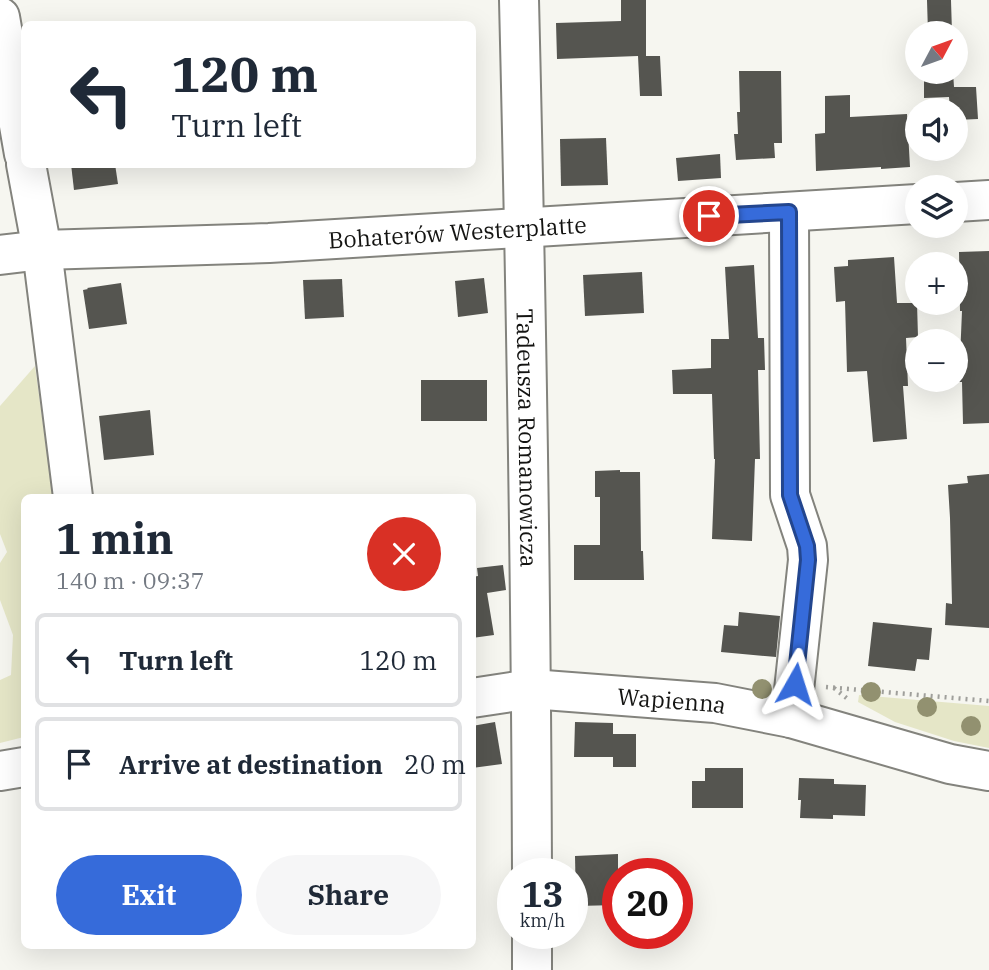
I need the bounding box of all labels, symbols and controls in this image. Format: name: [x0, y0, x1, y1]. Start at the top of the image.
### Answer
north arrow: [905, 21, 968, 84]
map controls: [905, 21, 968, 392]
text: 120 m: [171, 42, 318, 105]
icon: left: [56, 49, 147, 140]
button: sound: [905, 98, 968, 161]
text: Turn left: [171, 104, 302, 146]
button: layers: [905, 175, 968, 238]
pin: [679, 186, 739, 246]
icon: arrive: [690, 197, 728, 235]
street label: Bohaterów Westerplatte: [327, 209, 587, 254]
button: +: [905, 252, 968, 315]
street label: Tadeusza Romanowicza: [511, 308, 545, 568]
button: −: [905, 329, 968, 392]
text: 1 min: [56, 511, 174, 566]
button: close: [367, 517, 441, 591]
text: 140 m · 09:37: [56, 565, 205, 595]
icon: left: [60, 641, 98, 679]
text: Turn left: [119, 643, 233, 677]
text: 120 m: [359, 643, 437, 677]
position arrow: [758, 647, 832, 721]
street label: Wapienna: [616, 681, 729, 720]
icon: arrive: [60, 745, 98, 783]
text: Arrive at destination: [119, 747, 383, 781]
text: 20 m: [404, 747, 466, 781]
button: Exit: [56, 855, 242, 935]
button: Share: [256, 855, 441, 935]
speed limit sign: 20: [602, 858, 693, 949]
text: 13: [521, 871, 564, 917]
text: km/h: [520, 909, 565, 932]

